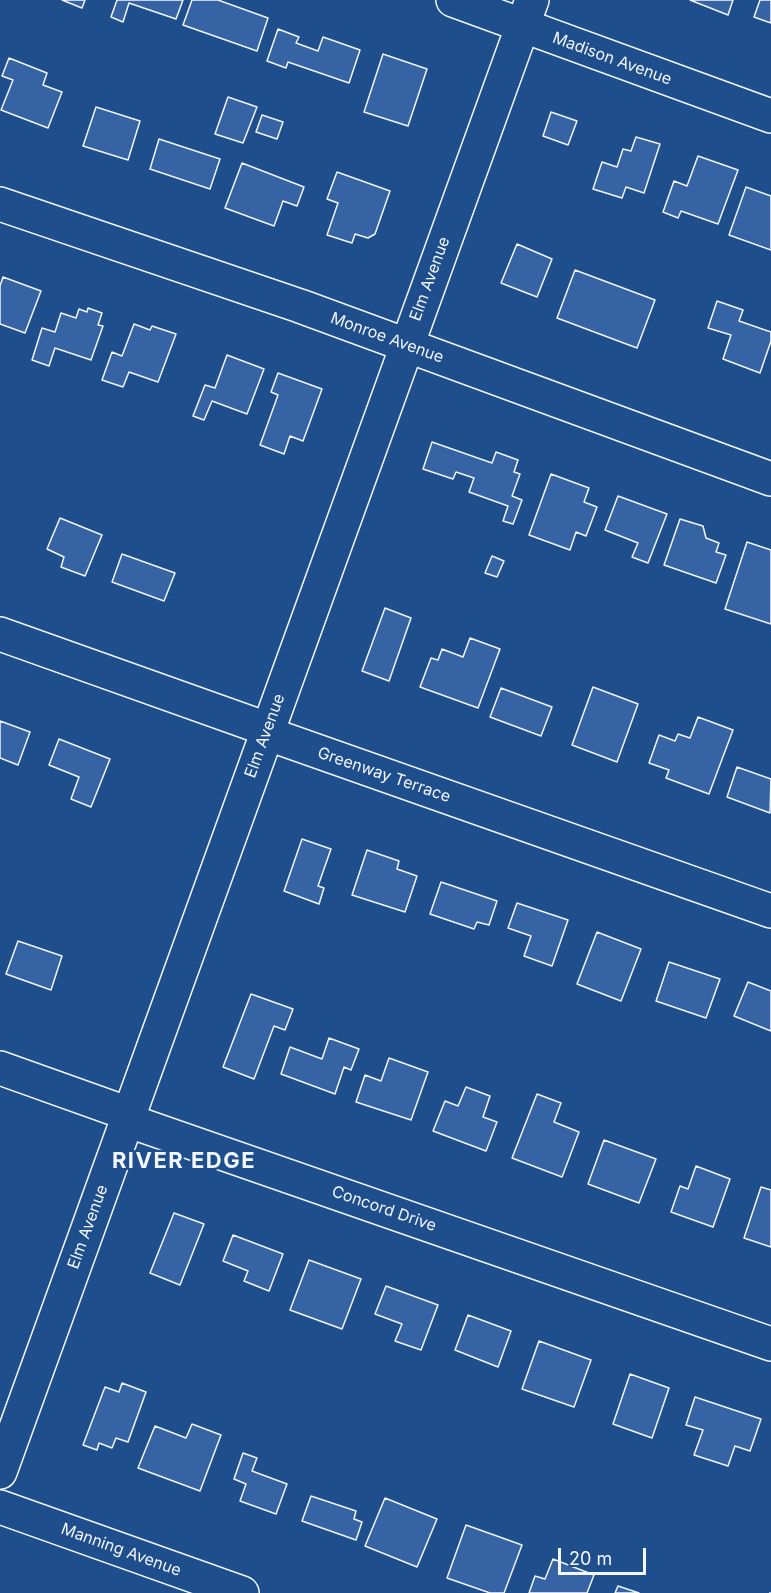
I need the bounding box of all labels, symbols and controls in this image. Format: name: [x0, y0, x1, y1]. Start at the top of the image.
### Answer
street label: Madison Avenue: [550, 29, 674, 89]
street label: Elm Avenue: [406, 234, 454, 324]
street label: Monroe Avenue: [328, 309, 446, 367]
street label: Elm Avenue: [241, 691, 289, 781]
street label: Greenway Terrace: [315, 743, 453, 807]
district label: RIVER EDGE: [112, 1148, 256, 1174]
street label: Elm Avenue: [64, 1182, 112, 1272]
street label: Concord Drive: [329, 1182, 439, 1236]
street label: Manning Avenue: [58, 1519, 184, 1581]
scale bar: [561, 1536, 650, 1574]
text: 20 m: [569, 1548, 612, 1569]

